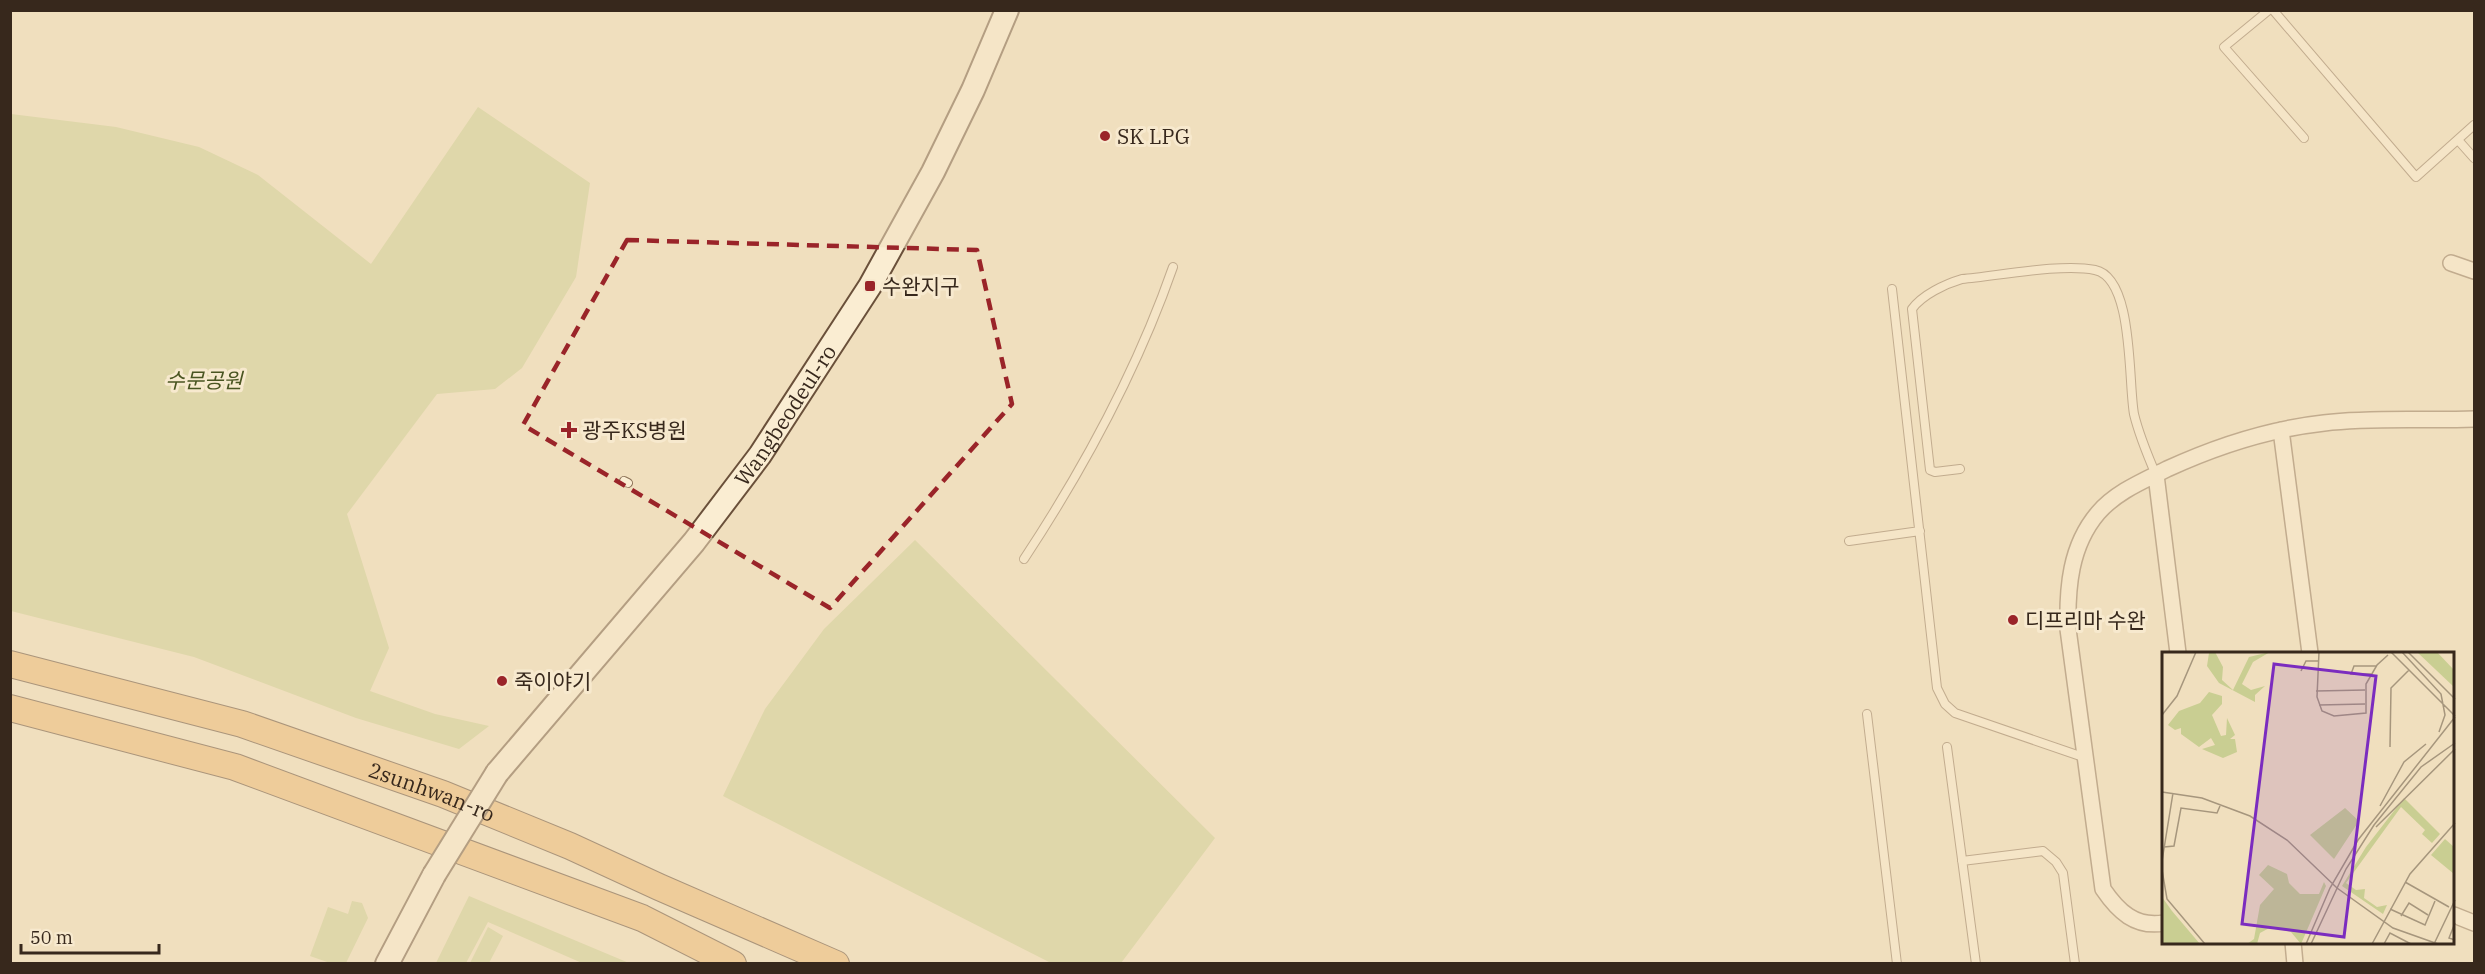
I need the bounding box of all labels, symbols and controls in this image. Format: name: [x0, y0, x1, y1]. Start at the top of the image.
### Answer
place label: SK LPG: [1117, 122, 1190, 150]
marker: SK LPG: [1098, 129, 1112, 143]
place label: 수완지구: [882, 272, 959, 300]
marker: 수완지구: [863, 279, 877, 293]
street label: Wangbeodeul-ro: [728, 339, 842, 491]
park label: 수문공원: [165, 366, 244, 394]
place label: 광주KS병원: [582, 416, 686, 444]
marker: 광주KS병원: [560, 421, 578, 439]
place label: 디프리마 수완: [2025, 606, 2146, 634]
marker: 디프리마 수완: [2006, 613, 2020, 627]
inset map: [2162, 652, 2455, 944]
place label: 죽이야기: [514, 667, 591, 695]
marker: 죽이야기: [495, 674, 509, 688]
street label: 2sunhwan-ro: [365, 755, 499, 828]
scale bar: [21, 917, 159, 955]
text: 50 m: [30, 926, 73, 949]

